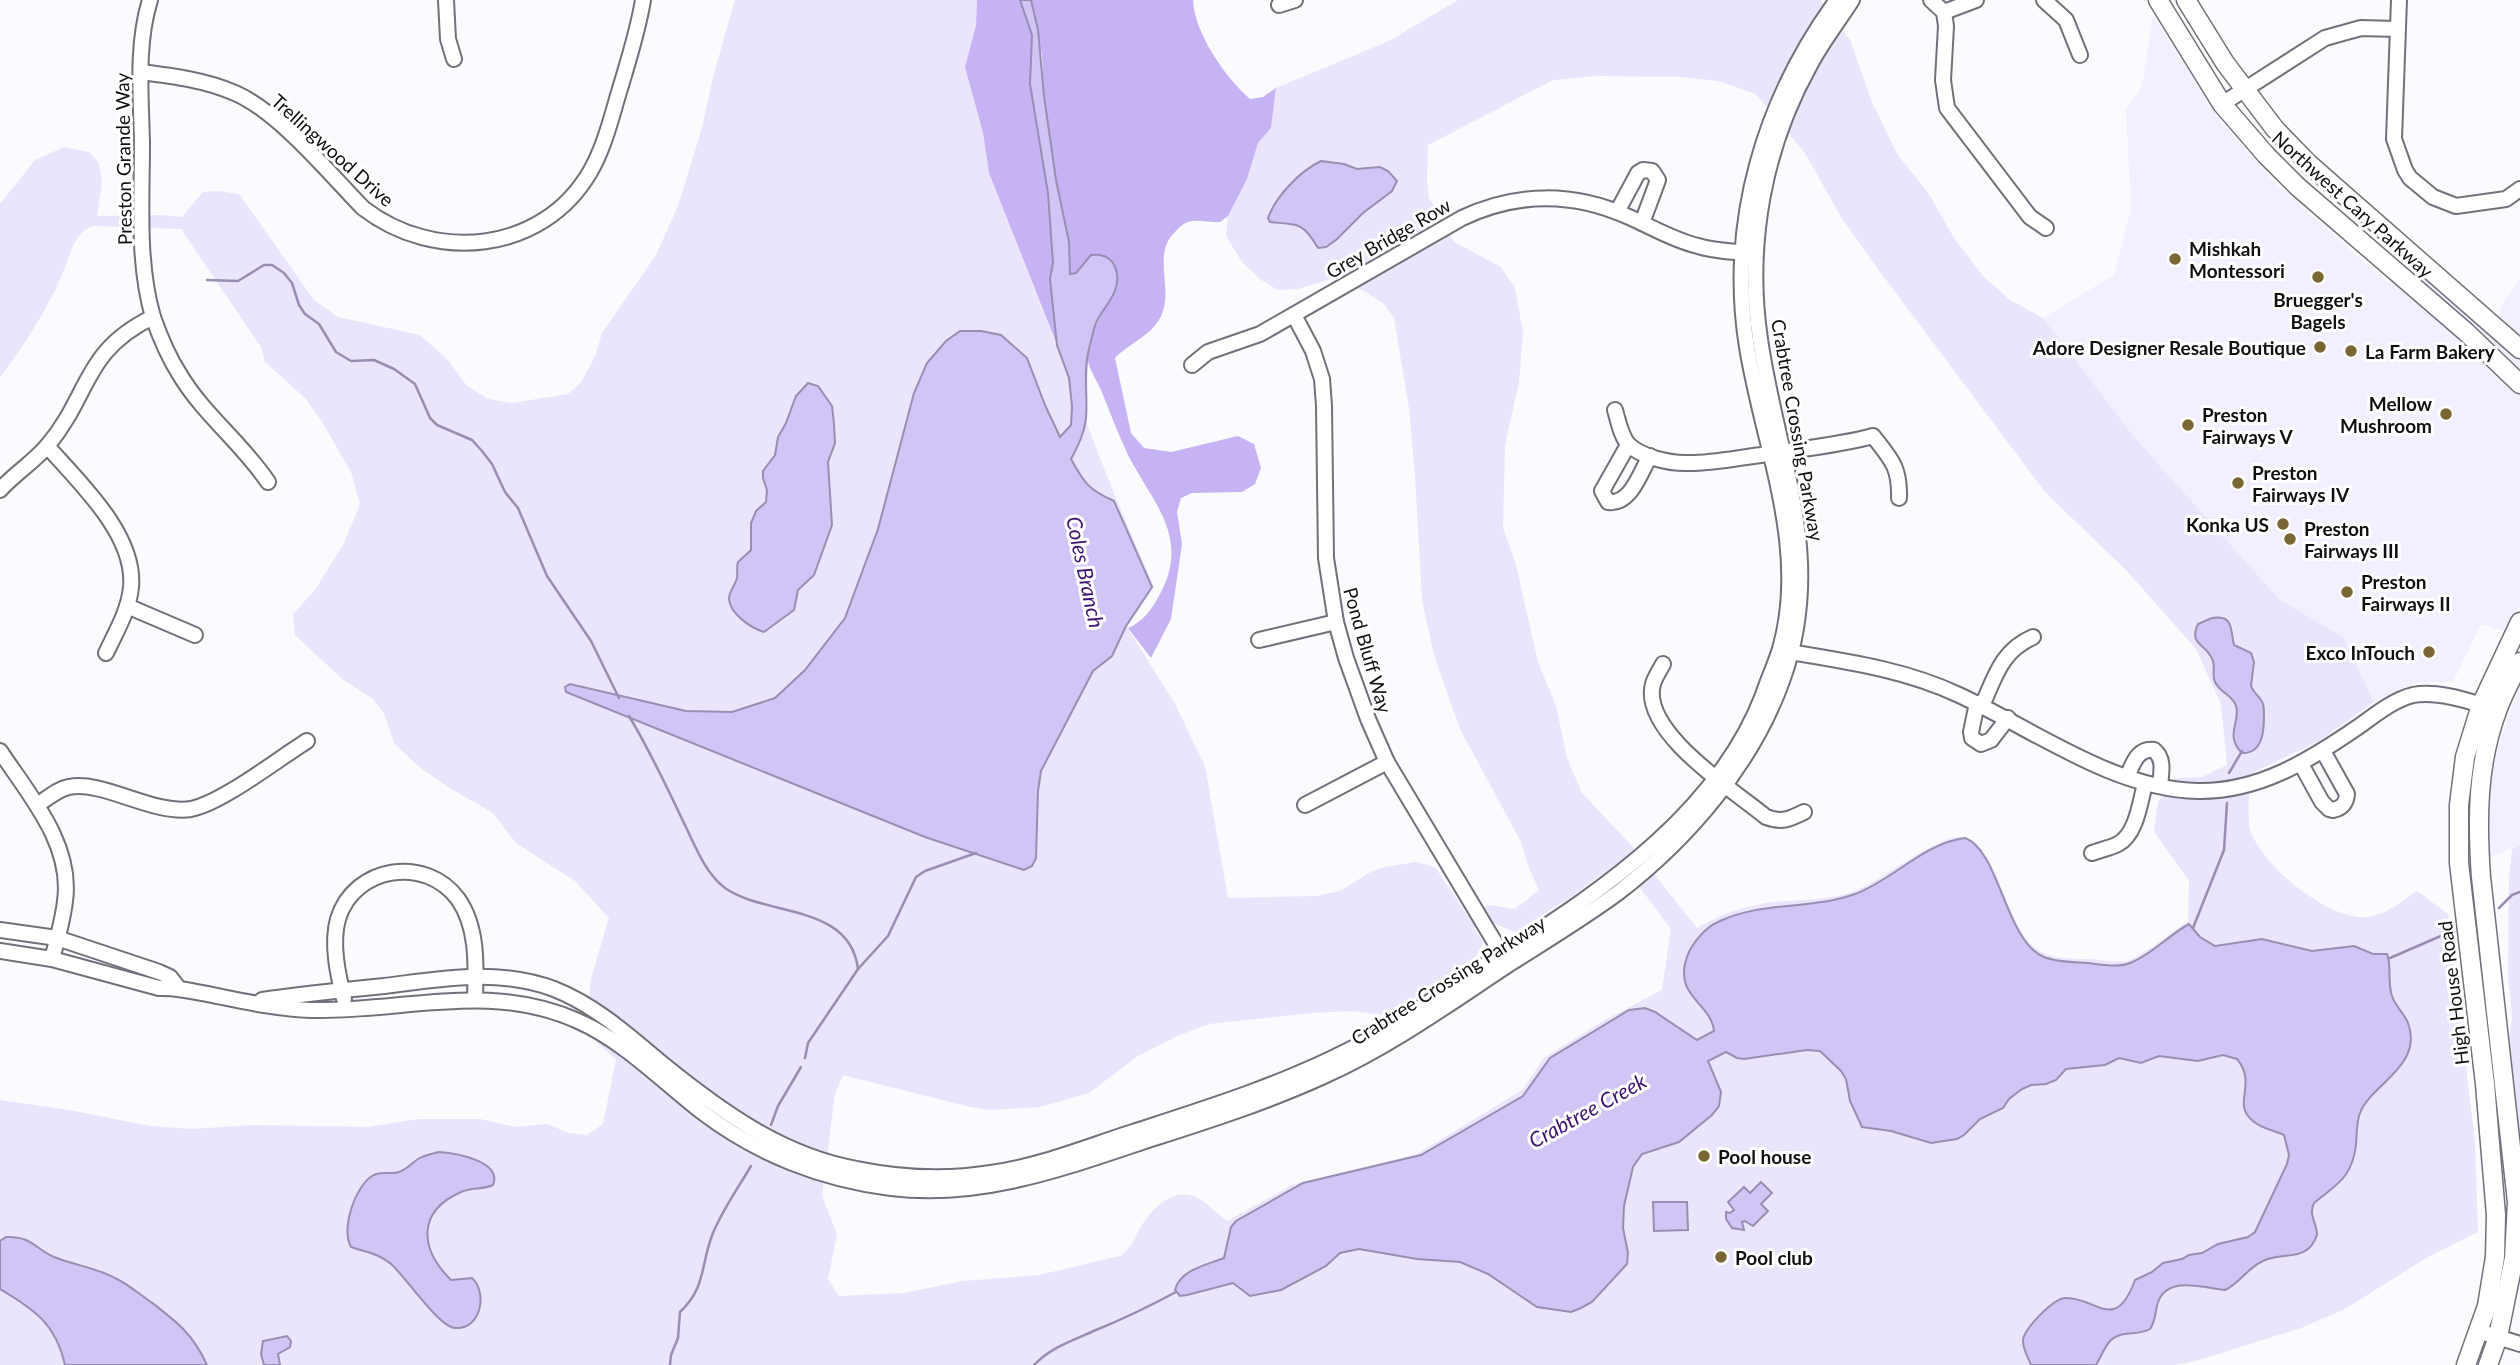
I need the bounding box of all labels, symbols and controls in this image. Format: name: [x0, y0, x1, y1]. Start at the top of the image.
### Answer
street label: Preston Grande Way: [110, 72, 136, 245]
street label: Trellingwood Drive: [267, 89, 399, 211]
street label: Northwest Cary Parkway: [2268, 126, 2438, 282]
street label: Grey Bridge Row: [1322, 193, 1454, 283]
place label: Mishkah Montessori: [2189, 237, 2285, 282]
marker: Mishkah Montessori: [2167, 251, 2183, 267]
marker: Bruegger's Bagels: [2310, 269, 2326, 285]
place label: Bruegger's Bagels: [2273, 288, 2363, 333]
street label: Crabtree Crossing Parkway: [1767, 317, 1829, 543]
place label: Adore Designer Resale Boutique: [2032, 336, 2306, 359]
marker: Adore Designer Resale Boutique: [2312, 339, 2328, 355]
place label: La Farm Bakery: [2365, 340, 2496, 363]
marker: La Farm Bakery: [2343, 343, 2359, 359]
place label: Mellow Mushroom: [2340, 392, 2433, 437]
place label: Preston Fairways V: [2202, 403, 2294, 448]
marker: Mellow Mushroom: [2438, 406, 2454, 422]
marker: Preston Fairways V: [2180, 417, 2196, 433]
place label: Preston Fairways IV: [2252, 461, 2350, 506]
marker: Preston Fairways IV: [2230, 475, 2246, 491]
place label: Konka US: [2186, 513, 2269, 536]
water label: Coles Branch: [1062, 514, 1110, 630]
marker: Konka US: [2275, 516, 2291, 532]
place label: Preston Fairways III: [2304, 517, 2399, 562]
marker: Preston Fairways III: [2282, 531, 2298, 547]
place label: Preston Fairways II: [2361, 570, 2451, 615]
marker: Preston Fairways II: [2339, 584, 2355, 600]
street label: Pond Bluff Way: [1339, 585, 1397, 716]
place label: Exco InTouch: [2306, 641, 2415, 664]
marker: Exco InTouch: [2421, 644, 2437, 660]
street label: Crabtree Crossing Parkway: [1347, 911, 1550, 1049]
street label: High House Road: [2433, 920, 2473, 1066]
water label: Crabtree Creek: [1524, 1067, 1651, 1153]
place label: Pool house: [1718, 1145, 1811, 1168]
marker: Pool house: [1696, 1148, 1712, 1164]
place label: Pool club: [1735, 1246, 1813, 1269]
marker: Pool club: [1713, 1249, 1729, 1265]

